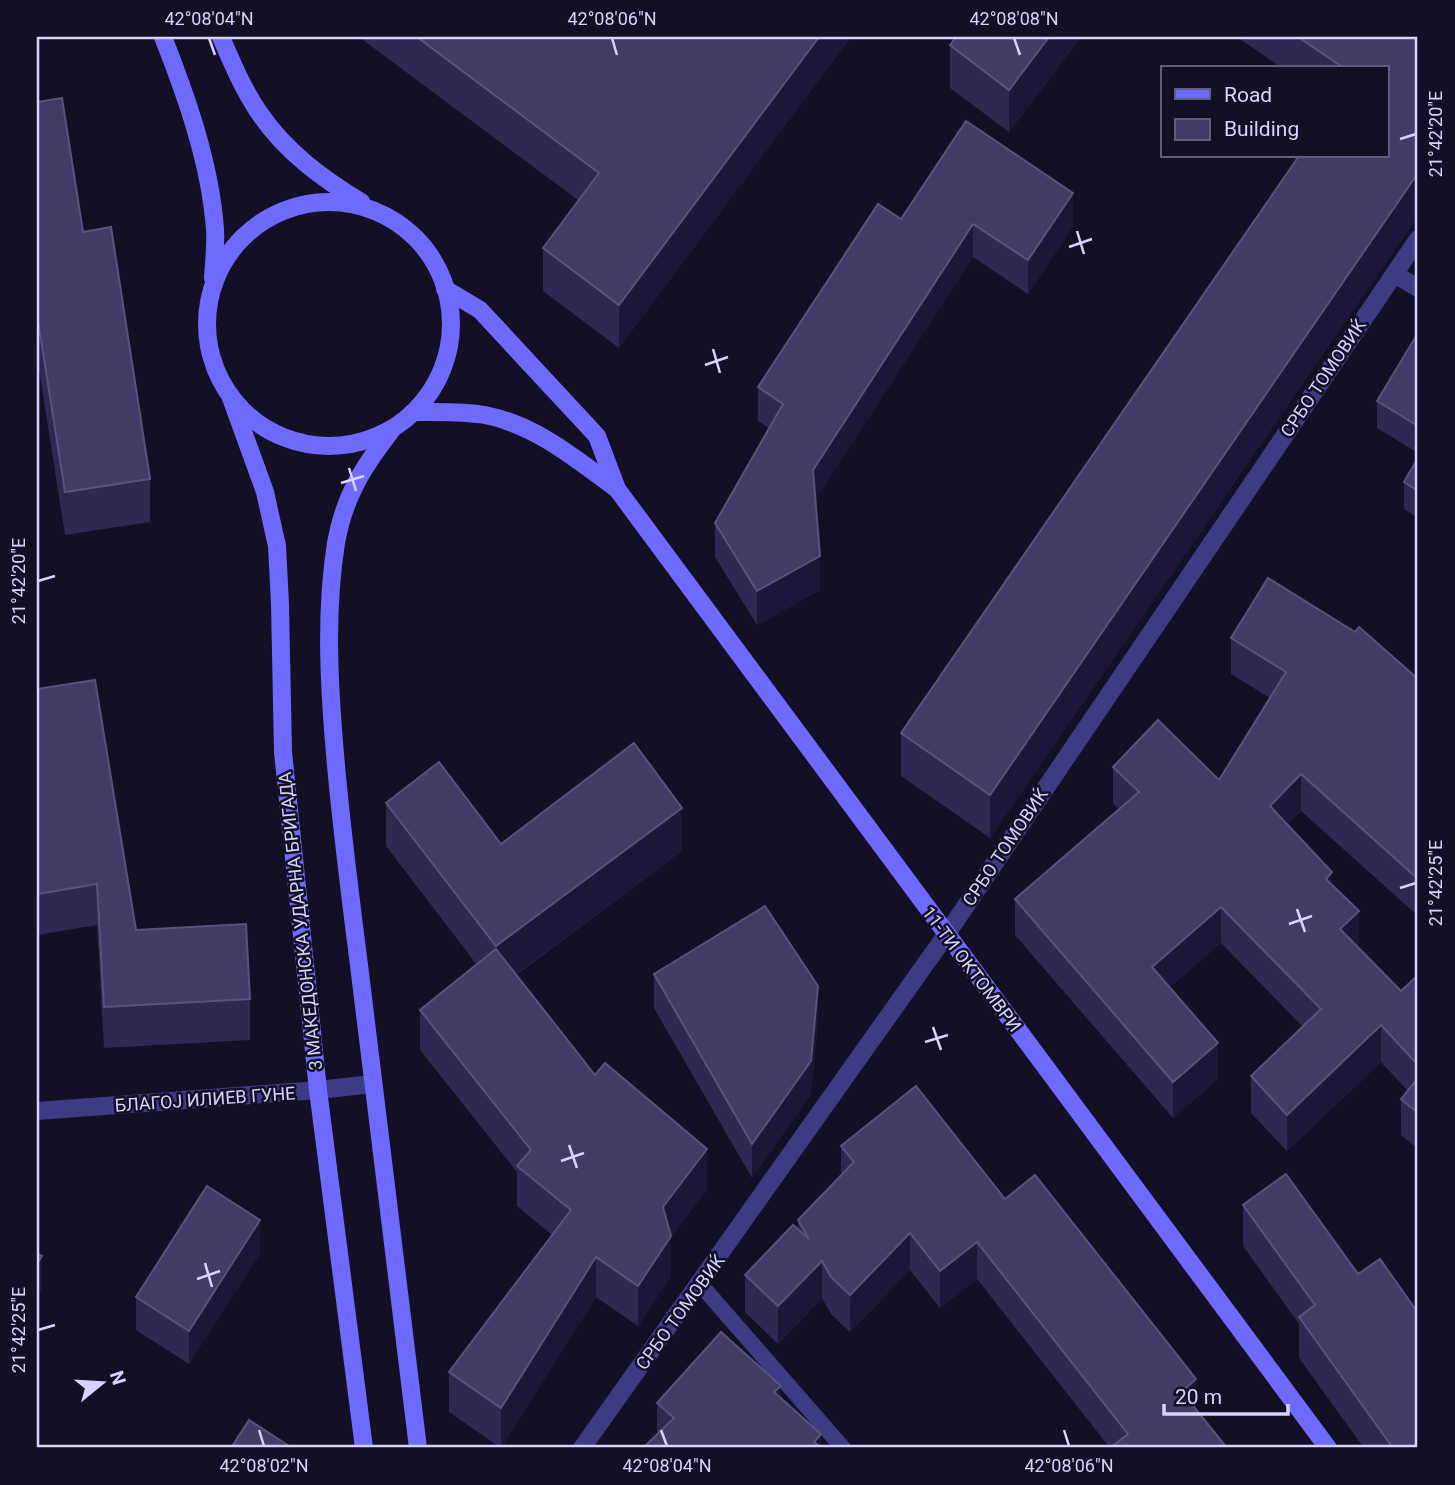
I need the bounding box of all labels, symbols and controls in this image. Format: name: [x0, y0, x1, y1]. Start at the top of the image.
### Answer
text: 42°08'04"N: [164, 8, 254, 29]
text: 42°08'06"N: [567, 8, 657, 29]
text: 42°08'08"N: [969, 8, 1059, 29]
legend: [1161, 66, 1388, 158]
text: Road: [1224, 83, 1272, 107]
text: 21°42'20"E: [1425, 91, 1446, 177]
text: Building: [1224, 117, 1299, 141]
street label: СРБО ТОМОВИЌ: [1276, 315, 1370, 441]
text: 21°42'20"E: [8, 538, 29, 624]
street label: 3 МАКЕДОНСКА УДАРНА БРИГАДА: [274, 771, 326, 1071]
street label: СРБО ТОМОВИЌ: [958, 784, 1052, 910]
text: 21°42'25"E: [1425, 840, 1446, 926]
street label: 11-ТИ ОКТОМВРИ: [918, 902, 1026, 1036]
street label: БЛАГОЈ ИЛИЕВ ГУНЕ: [114, 1082, 296, 1116]
street label: СРБО ТОМОВИЌ: [631, 1250, 729, 1374]
text: 21°42'25"E: [8, 1287, 29, 1373]
north arrow: [66, 1348, 136, 1418]
text: N: [105, 1368, 131, 1388]
scale bar: [1164, 1373, 1289, 1417]
text: 20 m: [1175, 1385, 1222, 1409]
text: 42°08'02"N: [219, 1455, 309, 1476]
text: 42°08'04"N: [622, 1455, 712, 1476]
text: 42°08'06"N: [1024, 1455, 1114, 1476]

